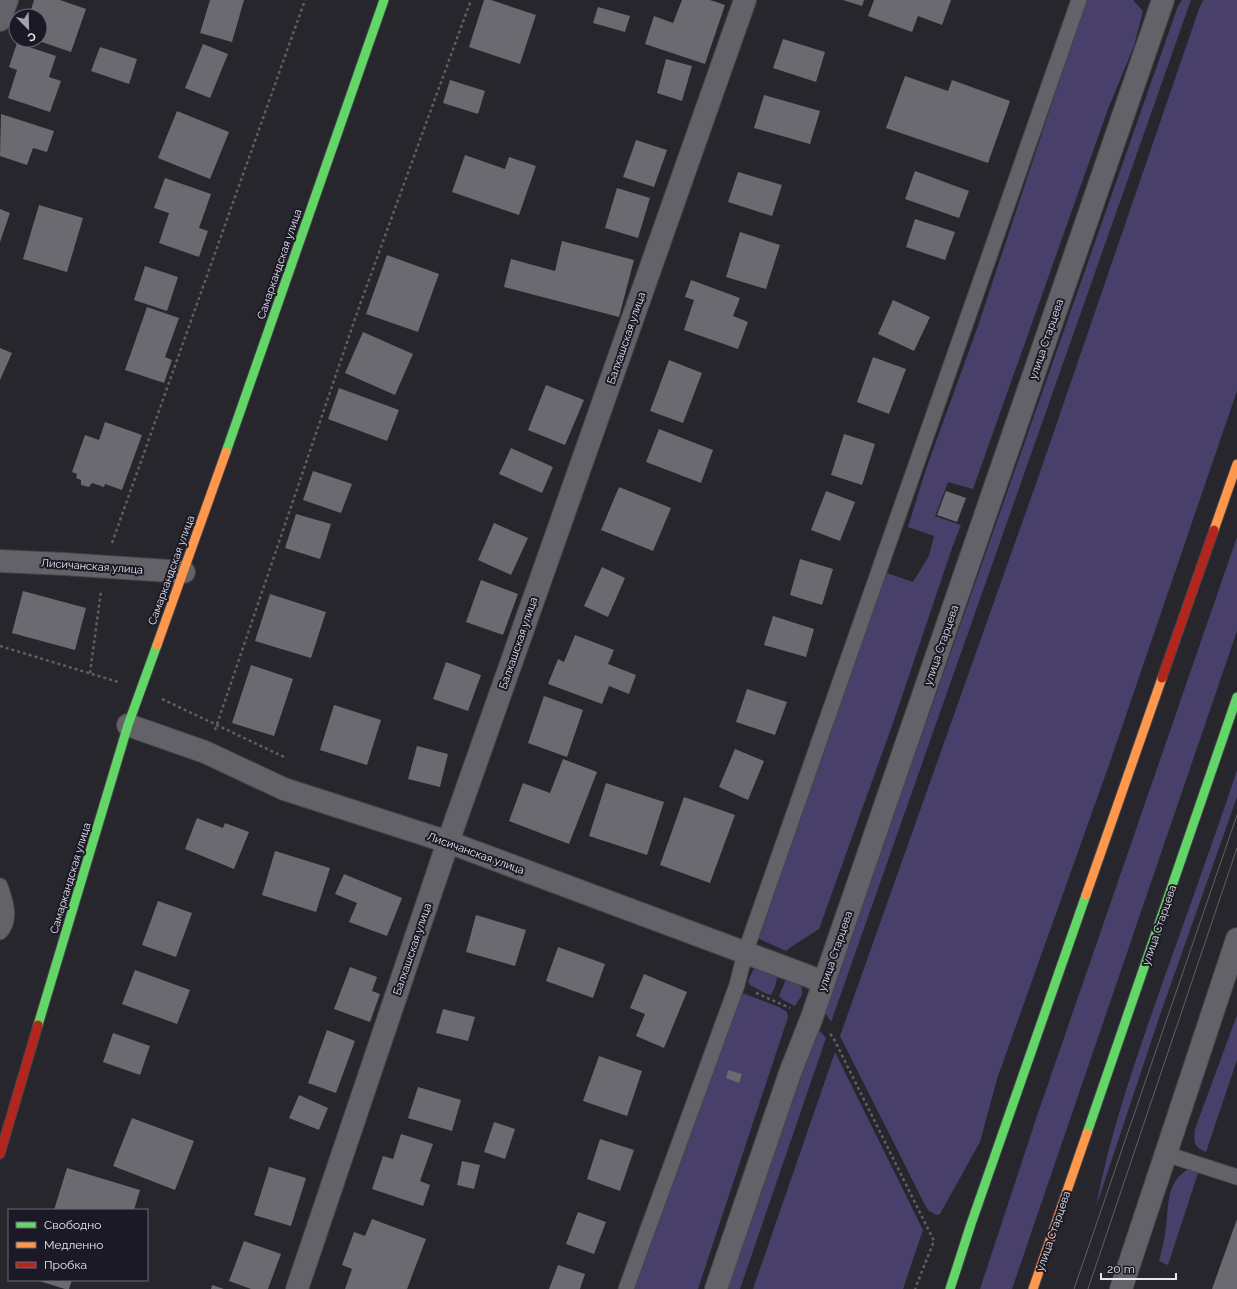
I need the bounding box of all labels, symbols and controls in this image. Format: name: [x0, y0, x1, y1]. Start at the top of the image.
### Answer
north arrow: [8, 8, 48, 48]
text: С: [25, 29, 38, 44]
street label: Самаркандская улица: [255, 207, 304, 321]
street label: Балхашская улица: [605, 290, 648, 386]
street label: улица Старцева: [1027, 297, 1066, 381]
street label: Самаркандская улица: [146, 514, 197, 627]
street label: Лисичанская улица: [41, 556, 143, 577]
street label: Балхашская улица: [497, 595, 540, 691]
street label: улица Старцева: [922, 603, 961, 687]
street label: Самаркандская улица: [47, 821, 94, 935]
street label: Лисичанская улица: [426, 830, 526, 877]
street label: улица Старцева: [1140, 883, 1179, 967]
street label: Балхашская улица: [391, 901, 434, 997]
street label: улица Старцева: [816, 909, 855, 993]
street label: улица Старцева: [1034, 1189, 1073, 1273]
legend: [8, 1209, 148, 1281]
text: Свободно: [44, 1218, 101, 1232]
text: Медленно: [44, 1238, 103, 1252]
scale bar: [1101, 1255, 1176, 1281]
text: Пробка: [44, 1258, 87, 1272]
text: 20 m: [1107, 1262, 1135, 1276]

